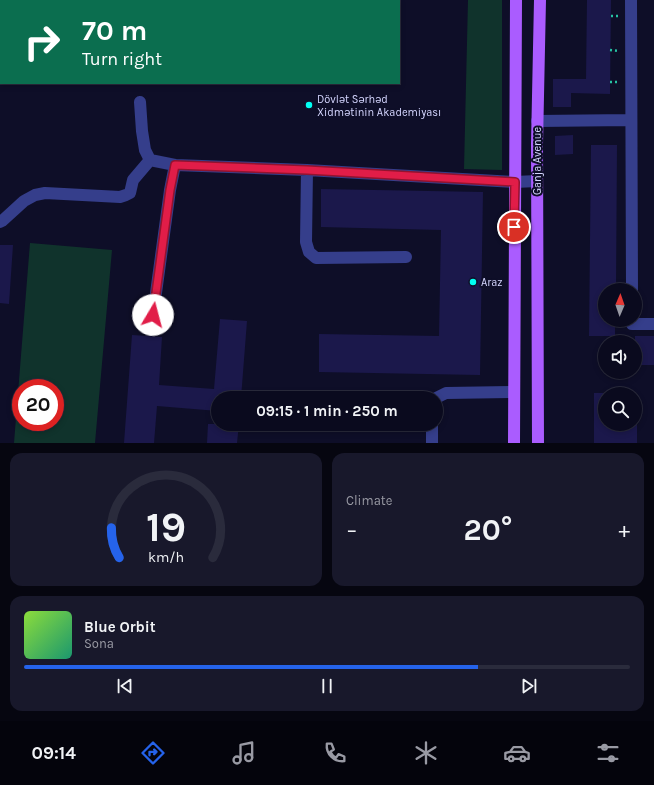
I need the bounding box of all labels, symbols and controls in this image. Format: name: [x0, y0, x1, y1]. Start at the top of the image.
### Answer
text: 70 m: [82, 14, 147, 47]
icon: right: [16, 16, 68, 68]
text: Turn right: [82, 48, 162, 70]
place label: Dövlət Sərhəd Xidmətinin Akademiyası: [317, 93, 441, 119]
marker: Dövlət Sərhəd Xidmətinin Akademiyası: [304, 100, 314, 110]
street label: Ganja Avenue: [531, 127, 544, 195]
pin: [497, 210, 531, 244]
icon: arrive: [503, 216, 525, 238]
place label: Araz: [481, 276, 503, 289]
marker: Araz: [468, 277, 478, 287]
north arrow: [598, 283, 642, 327]
map controls: [598, 283, 642, 431]
position arrow: [132, 294, 174, 336]
button: sound: [598, 335, 642, 379]
speed limit sign: 20: [12, 379, 64, 431]
button: search: [598, 387, 642, 431]
text: 09:15 · 1 min · 250 m: [256, 402, 398, 420]
text: Climate: [346, 493, 392, 508]
text: 19: [146, 502, 186, 550]
text: 20°: [464, 512, 512, 548]
text: −: [346, 517, 358, 543]
text: +: [618, 517, 630, 543]
text: km/h: [148, 548, 184, 565]
text: Blue Orbit: [84, 618, 156, 636]
text: Sona: [84, 636, 114, 651]
icon: previous: [114, 675, 136, 697]
icon: pause: [316, 675, 338, 697]
icon: next: [518, 675, 540, 697]
icon: directions: [139, 739, 167, 767]
icon: music: [230, 739, 258, 767]
icon: phone: [321, 739, 349, 767]
icon: climate: [412, 739, 440, 767]
icon: car: [503, 739, 531, 767]
icon: filters: [594, 739, 622, 767]
text: 09:14: [32, 742, 76, 764]

